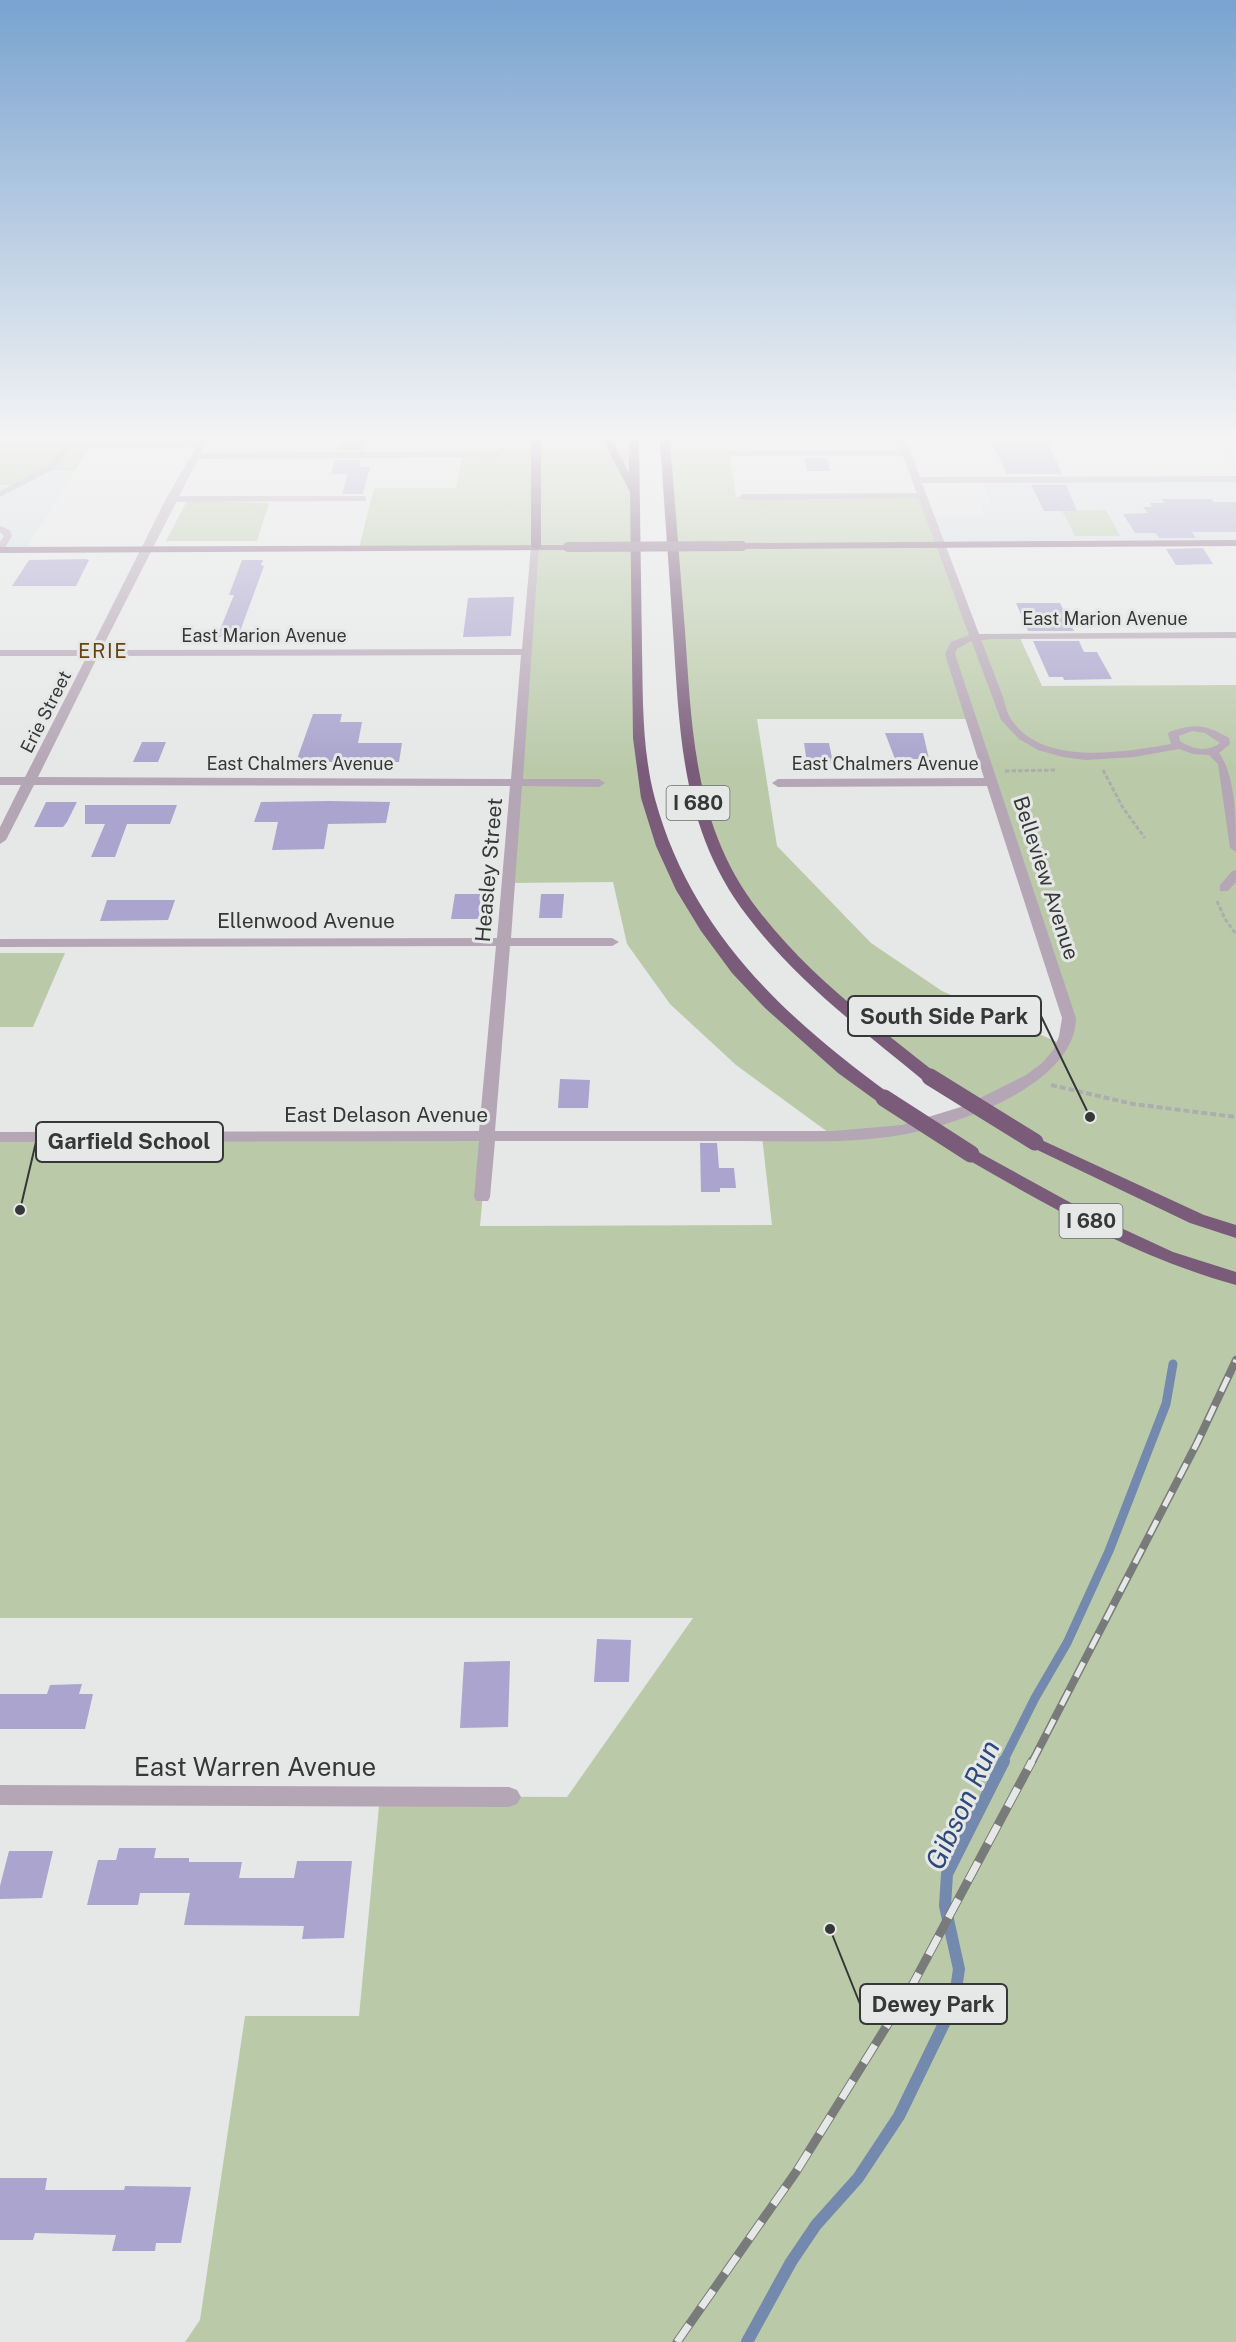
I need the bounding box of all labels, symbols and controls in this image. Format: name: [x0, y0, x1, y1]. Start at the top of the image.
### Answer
street label: East Marion Avenue: [1022, 608, 1188, 629]
street label: East Marion Avenue: [181, 625, 347, 646]
district label: ERIE: [78, 639, 128, 663]
street label: Erie Street: [16, 667, 75, 756]
street label: East Chalmers Avenue: [206, 753, 394, 774]
street label: East Chalmers Avenue: [791, 753, 979, 774]
road number: I 680: [666, 786, 730, 820]
street label: Belleview Avenue: [1008, 793, 1085, 963]
street label: Heasley Street: [470, 797, 507, 943]
street label: Ellenwood Avenue: [217, 908, 395, 933]
callout: South Side Park: [848, 996, 1041, 1036]
text: South Side Park: [860, 1003, 1028, 1029]
street label: East Delason Avenue: [284, 1102, 488, 1127]
callout: Garfield School: [36, 1122, 223, 1162]
text: Garfield School: [48, 1128, 211, 1154]
road number: I 680: [1060, 1204, 1122, 1238]
water label: Gibson Run: [918, 1735, 1006, 1874]
street label: East Warren Avenue: [134, 1751, 376, 1782]
callout: Dewey Park: [860, 1984, 1007, 2024]
text: Dewey Park: [871, 1991, 995, 2017]

